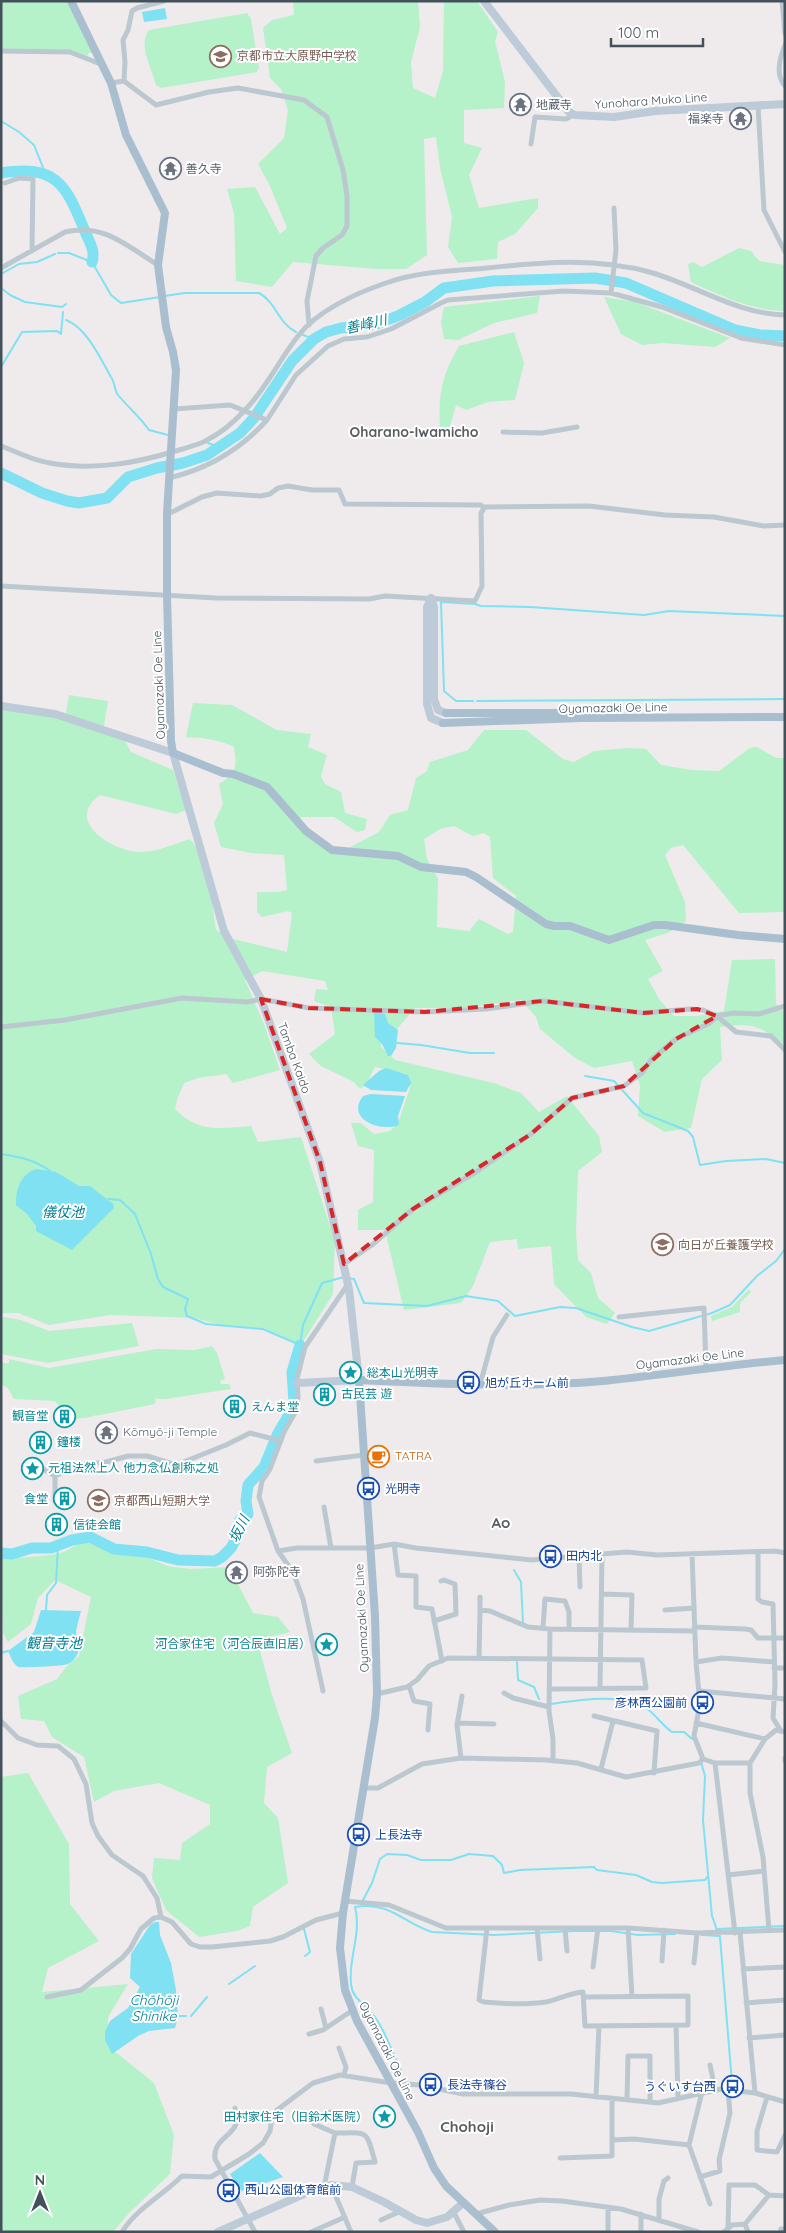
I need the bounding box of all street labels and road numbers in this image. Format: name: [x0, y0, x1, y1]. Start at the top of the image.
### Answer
street label: Yunohara Muko Line: [594, 89, 708, 112]
street label: Oyamazaki Oe Line: [149, 630, 168, 740]
street label: Oyamazaki Oe Line: [558, 699, 668, 716]
street label: Tamba Kaido: [275, 1020, 314, 1095]
street label: Oyamazaki Oe Line: [635, 1344, 745, 1373]
street label: Oyamazaki Oe Line: [351, 1563, 372, 1673]
street label: Oyamazaki Oe Line: [356, 1999, 419, 2103]

